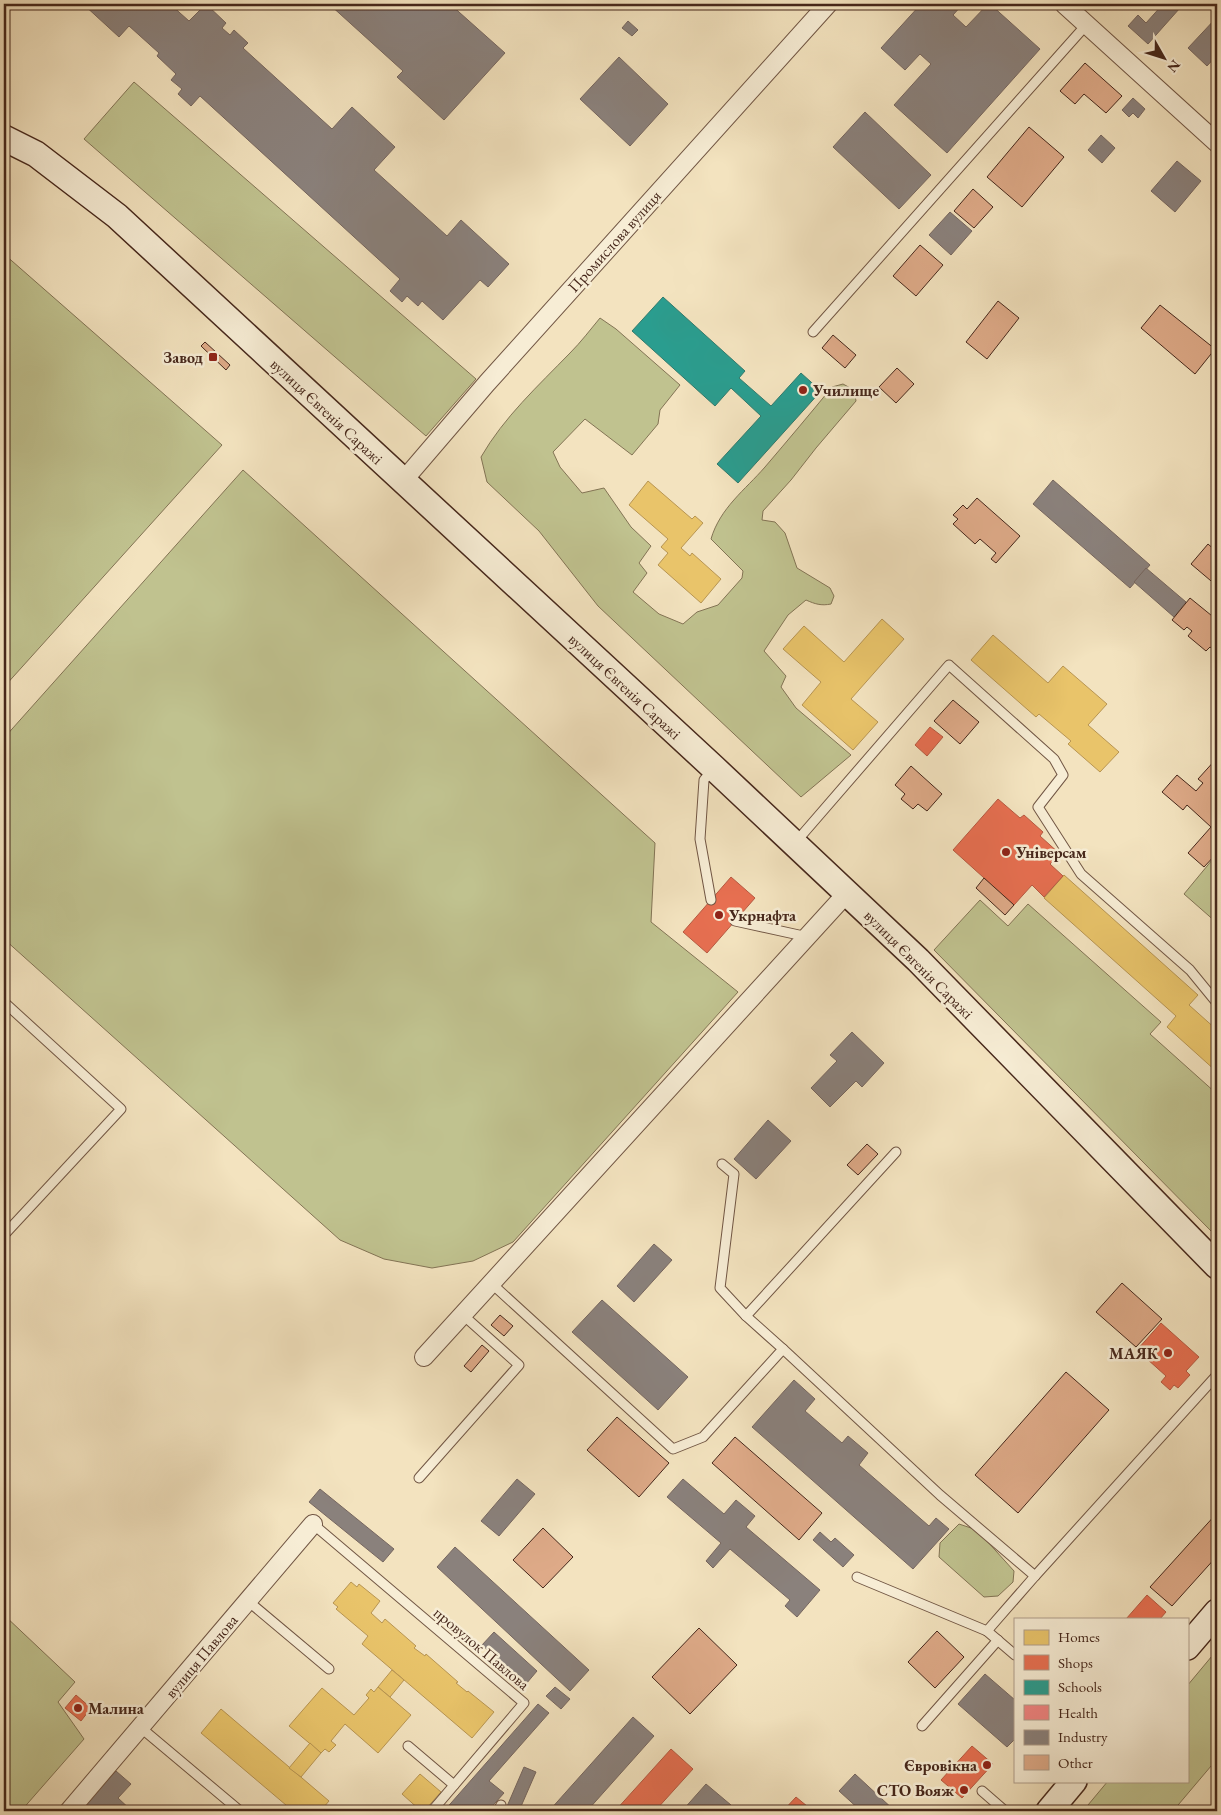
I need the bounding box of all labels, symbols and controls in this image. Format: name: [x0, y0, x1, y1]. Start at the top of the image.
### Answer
north arrow: [1138, 32, 1188, 82]
text: N: [1163, 56, 1185, 77]
street label: Промислова вулиця: [563, 186, 666, 297]
place label: Завод: [163, 347, 204, 368]
marker: Завод: [207, 351, 219, 363]
street label: вулиця Євгенія Саражі: [266, 354, 387, 469]
place label: Училище: [812, 380, 879, 401]
marker: Училище: [797, 384, 809, 396]
street label: вулиця Євгенія Саражі: [564, 629, 685, 744]
place label: Універсам: [1015, 842, 1087, 863]
marker: Універсам: [1000, 846, 1012, 858]
place label: Укрнафта: [728, 905, 797, 926]
street label: вулиця Євгенія Саражі: [859, 905, 978, 1024]
marker: Укрнафта: [713, 909, 725, 921]
place label: МАЯК: [1109, 1343, 1159, 1364]
marker: МАЯК: [1162, 1347, 1174, 1359]
street label: провулок Павлова: [429, 1602, 534, 1695]
street label: вулиця Павлова: [160, 1610, 243, 1702]
legend: [1014, 1618, 1188, 1782]
text: Homes: [1058, 1627, 1100, 1646]
text: Shops: [1058, 1653, 1093, 1672]
text: Schools: [1058, 1677, 1102, 1696]
place label: Малина: [88, 1698, 145, 1719]
marker: Малина: [72, 1702, 84, 1714]
text: Health: [1058, 1703, 1098, 1722]
text: Industry: [1058, 1727, 1108, 1746]
text: Other: [1058, 1753, 1093, 1772]
place label: Євровікна: [904, 1755, 978, 1776]
marker: Євровікна: [981, 1759, 993, 1771]
place label: СТО Вояж: [877, 1780, 954, 1801]
marker: СТО Вояж: [958, 1784, 970, 1796]

